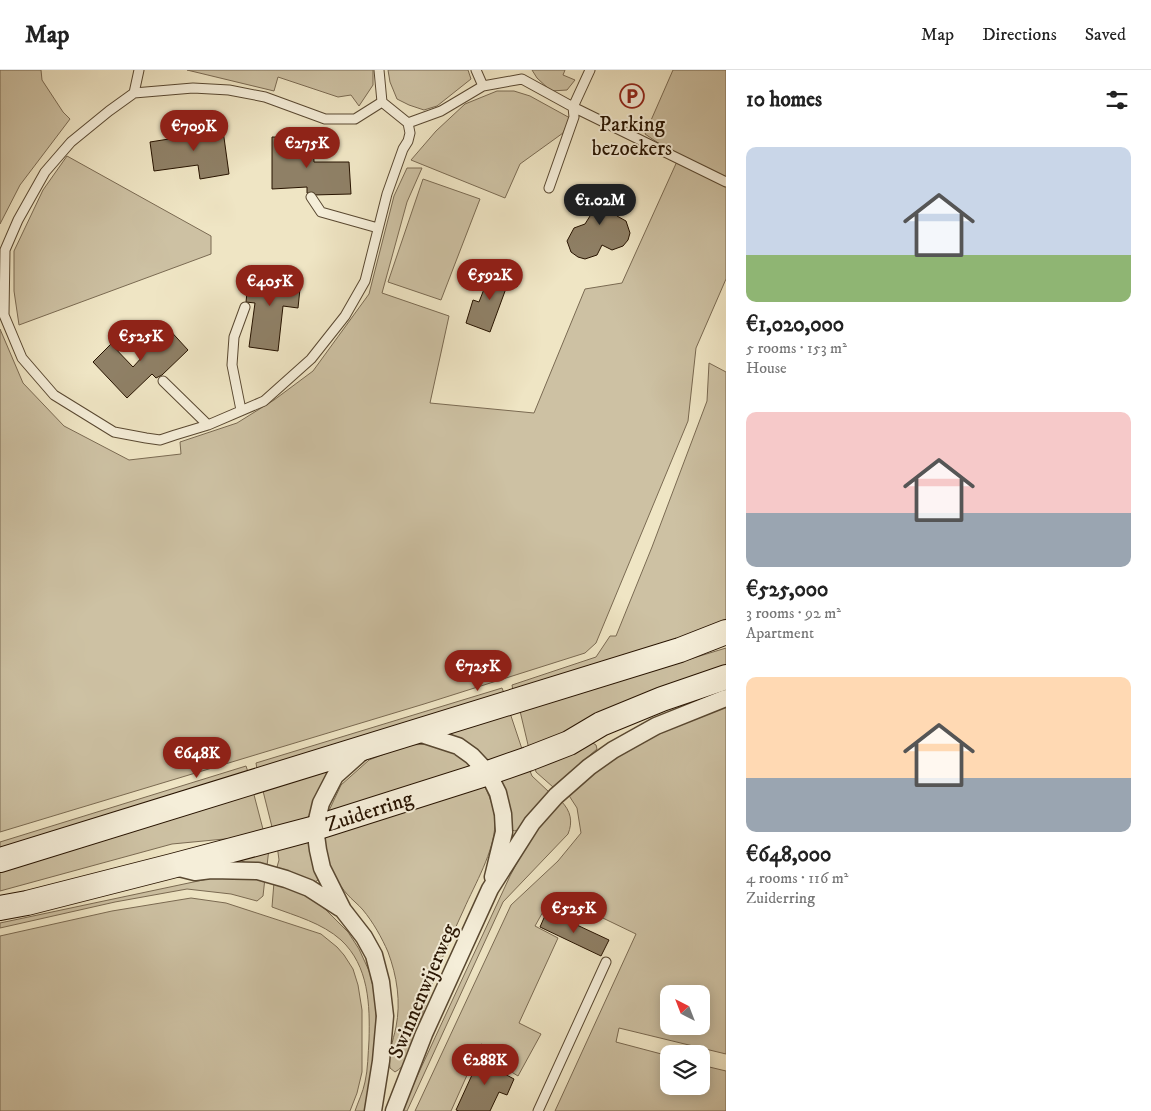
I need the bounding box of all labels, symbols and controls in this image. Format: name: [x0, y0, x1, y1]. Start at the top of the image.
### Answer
text: Map: [25, 20, 69, 50]
text: Map: [921, 24, 954, 46]
text: Directions: [982, 24, 1057, 46]
text: Saved: [1085, 24, 1126, 46]
parking icon: Parking bezoekers: [619, 83, 645, 109]
icon: filters: [1103, 86, 1131, 114]
text: 10 homes: [746, 87, 822, 113]
pin: €709K: [159, 109, 229, 152]
place label: Parking bezoekers: [592, 112, 672, 162]
text: €709K: [171, 116, 217, 136]
pin: €275K: [272, 126, 342, 169]
text: €275K: [285, 133, 329, 153]
icon: home: [894, 180, 984, 270]
pin: €1.02M: [559, 184, 641, 226]
text: €1.02M: [575, 190, 625, 210]
pin: €592K: [455, 258, 525, 301]
pin: €405K: [235, 264, 305, 307]
text: €592K: [468, 265, 512, 285]
text: €405K: [247, 271, 293, 291]
text: €1,020,000: [746, 312, 844, 338]
pin: €525K: [106, 320, 176, 362]
text: €525K: [119, 326, 163, 346]
text: 5 rooms · 153 m²: [746, 338, 847, 358]
text: House: [746, 358, 787, 378]
icon: home: [894, 445, 984, 535]
text: €525,000: [746, 577, 828, 603]
text: 3 rooms · 92 m²: [746, 603, 841, 623]
text: Apartment: [746, 623, 814, 643]
pin: €725K: [443, 650, 513, 692]
text: €725K: [456, 656, 500, 676]
icon: home: [894, 710, 984, 800]
pin: €648K: [162, 736, 232, 779]
text: €648K: [174, 743, 220, 763]
street label: Zuiderring: [322, 785, 417, 838]
text: €648,000: [746, 842, 831, 868]
text: 4 rooms · 116 m²: [746, 868, 848, 888]
text: Zuiderring: [746, 888, 815, 908]
pin: €525K: [539, 892, 609, 934]
text: €525K: [552, 898, 596, 918]
street label: Swinnenwijerweg: [383, 919, 463, 1063]
north arrow: [660, 985, 710, 1035]
map controls: [660, 985, 710, 1095]
pin: €288K: [450, 1044, 520, 1086]
button: layers: [660, 1045, 710, 1095]
text: €288K: [463, 1050, 507, 1070]

